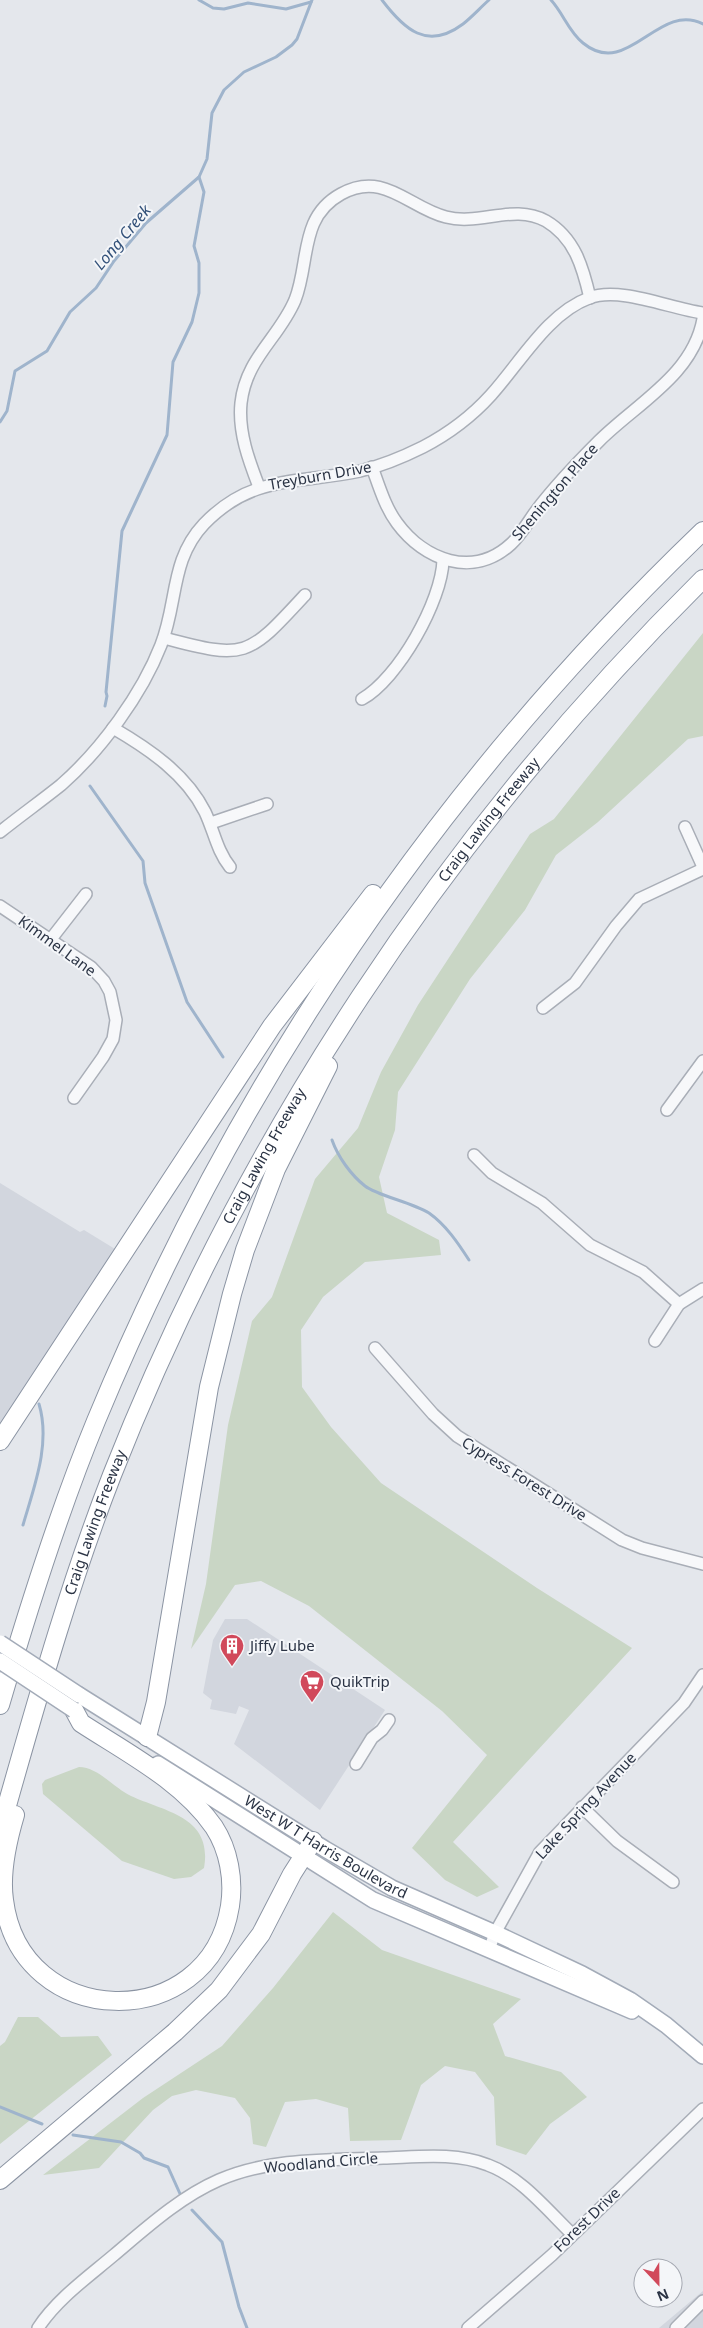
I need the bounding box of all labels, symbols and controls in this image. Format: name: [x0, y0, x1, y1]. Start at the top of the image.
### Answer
water label: Long Creek: [88, 199, 156, 274]
street label: Shenington Place: [507, 439, 602, 544]
street label: Treyburn Drive: [267, 456, 373, 494]
street label: Craig Lawing Freeway: [433, 752, 544, 886]
street label: Kimmel Lane: [15, 910, 100, 980]
street label: Craig Lawing Freeway: [217, 1083, 310, 1227]
street label: Cypress Forest Drive: [458, 1432, 591, 1525]
street label: Craig Lawing Freeway: [59, 1446, 130, 1598]
building icon: Jiffy Lube: [219, 1633, 245, 1667]
place label: Jiffy Lube: [248, 1635, 315, 1655]
supermarket icon: QuikTrip: [299, 1669, 325, 1703]
place label: QuikTrip: [330, 1671, 390, 1691]
street label: Lake Spring Avenue: [530, 1748, 640, 1863]
street label: West W T Harris Boulevard: [241, 1790, 411, 1903]
street label: Woodland Circle: [263, 2147, 379, 2177]
street label: Forest Drive: [549, 2183, 624, 2256]
north arrow: [633, 2258, 683, 2308]
text: N: [654, 2285, 672, 2306]

